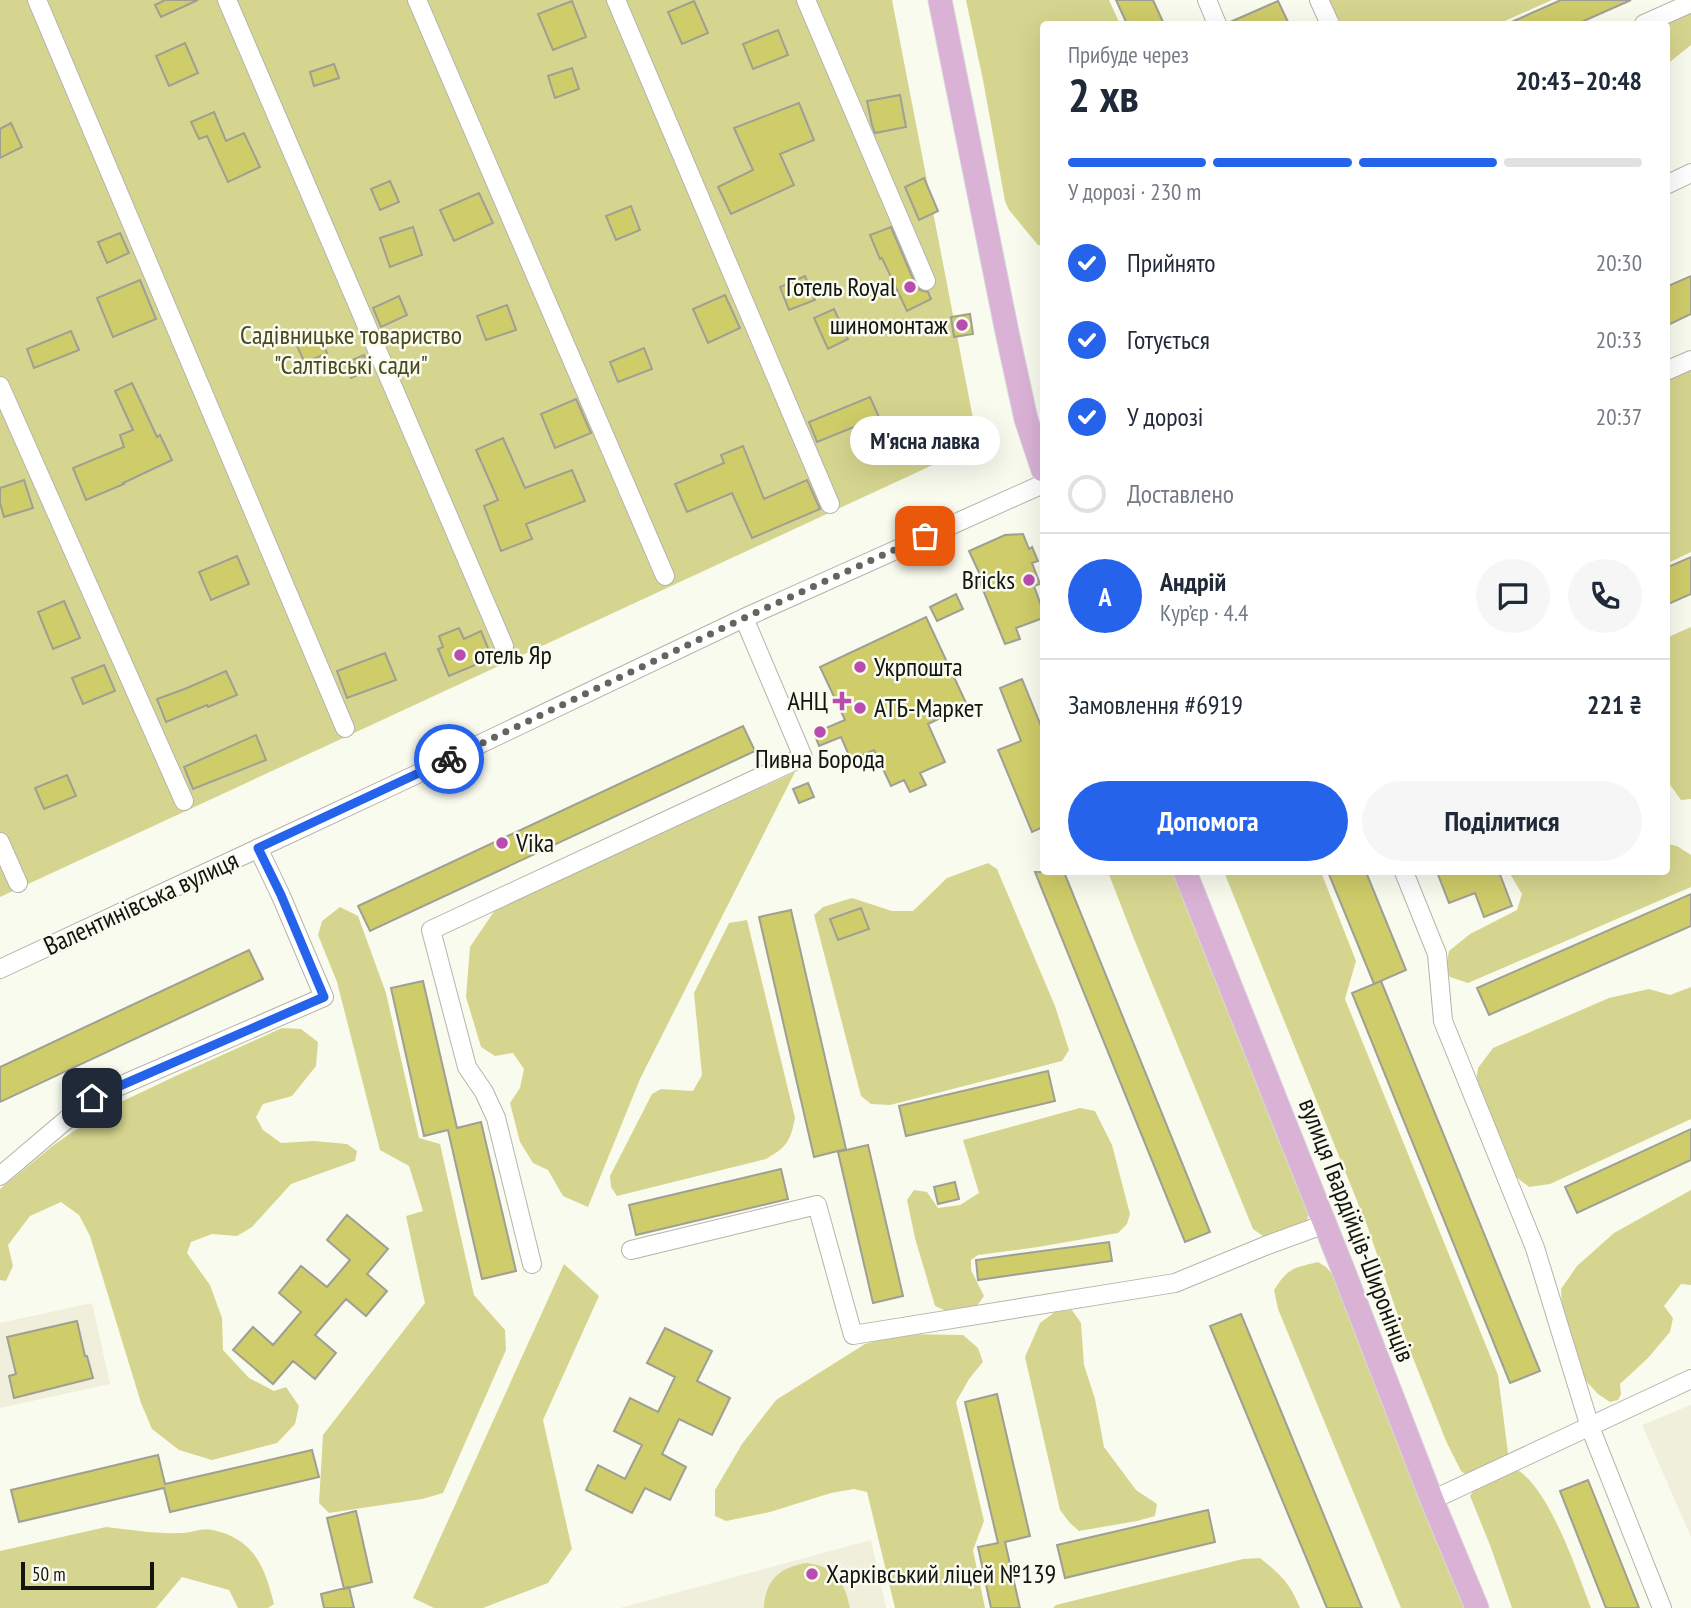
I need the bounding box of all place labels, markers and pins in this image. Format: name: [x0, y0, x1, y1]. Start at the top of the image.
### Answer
place label: Готель Royal: [786, 270, 896, 303]
marker: Готель Royal: [902, 279, 918, 295]
place label: шиномонтаж: [830, 308, 948, 341]
marker: шиномонтаж: [954, 317, 970, 333]
callout: М'ясна лавка: [850, 417, 1000, 466]
pin: [895, 506, 955, 566]
place label: Bricks: [962, 563, 1015, 596]
marker: Bricks: [1021, 572, 1037, 588]
place label: отель Яр: [474, 638, 552, 671]
marker: отель Яр: [452, 647, 468, 663]
place label: Укрпошта: [874, 650, 963, 683]
marker: Укрпошта: [852, 659, 868, 675]
place label: АНЦ: [787, 684, 828, 717]
place label: АТБ-Маркет: [874, 691, 983, 724]
marker: АНЦ: [834, 693, 850, 709]
marker: АТБ-Маркет: [852, 700, 868, 716]
marker: Пивна Борода: [812, 724, 828, 740]
place label: Пивна Борода: [755, 742, 885, 775]
place label: Vika: [515, 826, 554, 859]
marker: Vika: [494, 835, 510, 851]
pin: [62, 1068, 122, 1128]
place label: Харківський ліцей №139: [826, 1557, 1056, 1590]
marker: Харківський ліцей №139: [804, 1566, 820, 1582]

